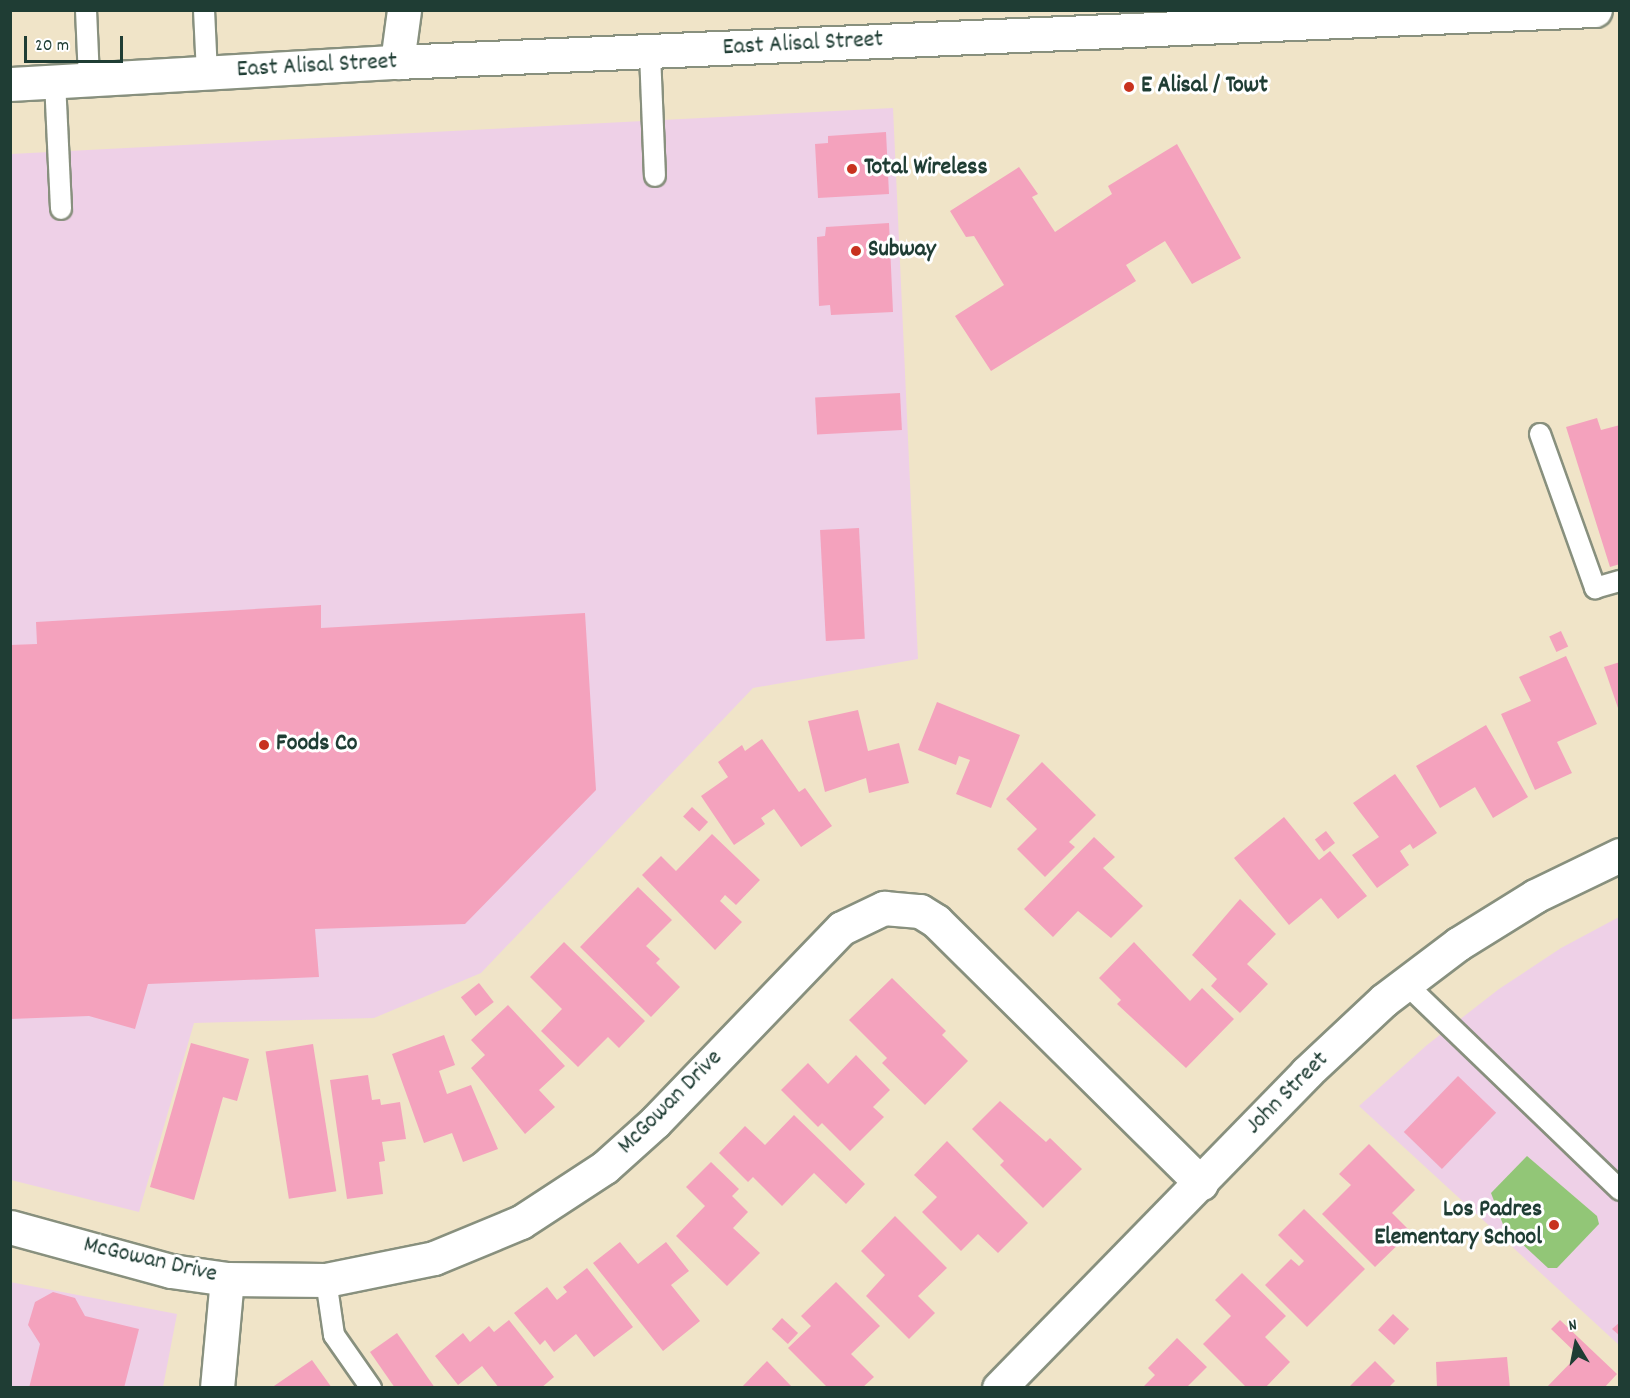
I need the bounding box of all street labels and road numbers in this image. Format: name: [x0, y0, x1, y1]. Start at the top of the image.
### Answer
street label: East Alisal Street: [722, 26, 884, 64]
street label: East Alisal Street: [236, 48, 398, 86]
street label: McGowan Drive: [613, 1045, 729, 1161]
street label: John Street: [1241, 1047, 1335, 1141]
street label: McGowan Drive: [80, 1232, 220, 1290]

